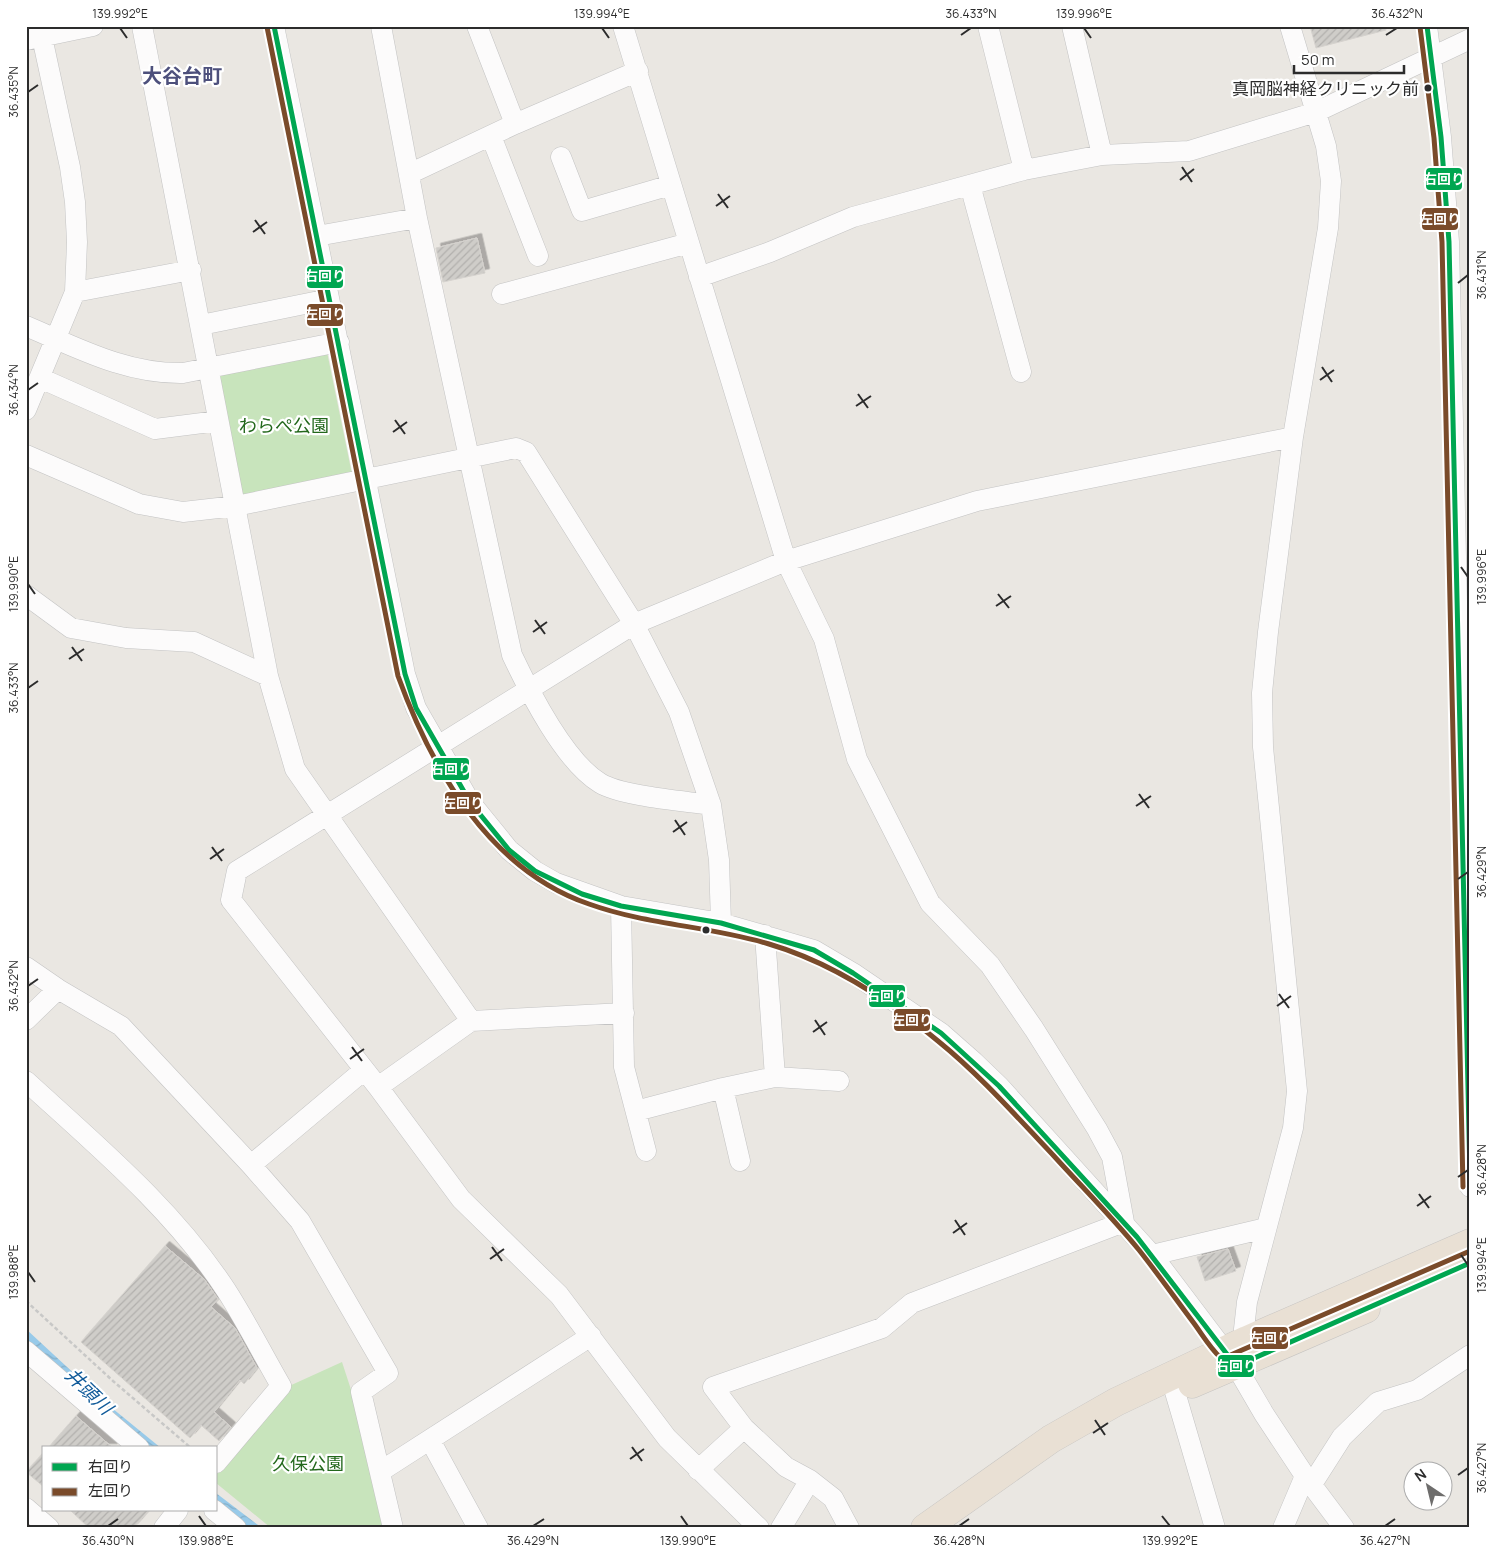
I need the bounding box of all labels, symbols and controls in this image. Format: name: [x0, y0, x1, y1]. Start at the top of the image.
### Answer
text: 139.992°E: [92, 5, 148, 22]
text: 139.994°E: [574, 5, 630, 22]
text: 36.433°N: [945, 5, 997, 22]
text: 139.996°E: [1056, 5, 1112, 22]
text: 36.432°N: [1371, 5, 1423, 22]
scale bar: [1294, 42, 1404, 74]
text: 50 m: [1301, 49, 1335, 70]
district label: 大谷台町: [142, 62, 222, 89]
text: 36.435°N: [5, 66, 22, 118]
place label: 真岡脳神経クリニック前: [1232, 77, 1419, 100]
marker: 真岡脳神経クリニック前: [1423, 83, 1433, 93]
line badge: 右回り: [1425, 167, 1463, 191]
text: 右回り: [1423, 169, 1465, 188]
line badge: 左回り: [1421, 207, 1459, 231]
text: 左回り: [1419, 209, 1461, 228]
text: 36.431°N: [1473, 250, 1490, 300]
line badge: 右回り: [306, 265, 344, 289]
text: 右回り: [304, 266, 346, 285]
line badge: 左回り: [306, 303, 344, 327]
text: 左回り: [304, 304, 346, 323]
text: 36.434°N: [5, 364, 22, 416]
park label: わらぺ公園: [239, 413, 329, 437]
text: 139.996°E: [1473, 549, 1490, 605]
text: 139.990°E: [5, 556, 22, 612]
text: 36.433°N: [5, 662, 22, 714]
line badge: 右回り: [432, 757, 470, 781]
text: 右回り: [430, 759, 472, 778]
line badge: 左回り: [444, 791, 482, 815]
text: 左回り: [442, 793, 484, 812]
text: 36.429°N: [1473, 846, 1490, 898]
unlabelled marker: [701, 925, 711, 935]
text: 36.432°N: [5, 960, 22, 1012]
line badge: 右回り: [868, 984, 906, 1008]
text: 右回り: [866, 986, 908, 1005]
line badge: 左回り: [893, 1008, 931, 1032]
text: 左回り: [891, 1010, 933, 1029]
text: 36.428°N: [1473, 1144, 1490, 1196]
text: 139.994°E: [1473, 1237, 1490, 1293]
text: 139.988°E: [5, 1244, 22, 1300]
line badge: 左回り: [1251, 1326, 1289, 1350]
text: 左回り: [1249, 1328, 1291, 1347]
line badge: 右回り: [1217, 1354, 1255, 1378]
text: 右回り: [1215, 1356, 1257, 1375]
water label: 井頭川: [59, 1362, 120, 1422]
text: 36.427°N: [1473, 1443, 1490, 1493]
legend: [42, 1446, 218, 1512]
park label: 久保公園: [272, 1451, 344, 1475]
text: 右回り: [88, 1456, 133, 1477]
north arrow: [1404, 1462, 1454, 1512]
text: N: [1411, 1464, 1430, 1486]
text: 左回り: [88, 1480, 133, 1501]
text: 36.430°N: [82, 1532, 134, 1549]
text: 139.988°E: [178, 1532, 234, 1549]
text: 36.429°N: [507, 1532, 559, 1549]
text: 139.990°E: [660, 1532, 716, 1549]
text: 36.428°N: [933, 1532, 985, 1549]
text: 139.992°E: [1142, 1532, 1198, 1549]
text: 36.427°N: [1360, 1532, 1410, 1549]

